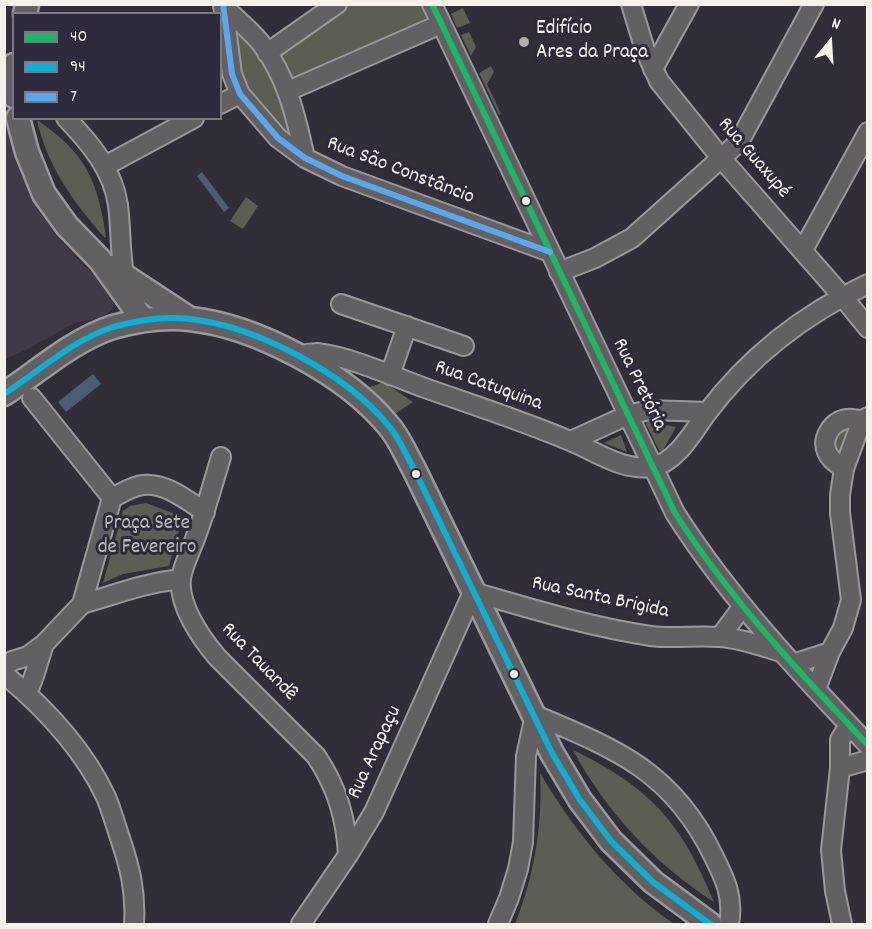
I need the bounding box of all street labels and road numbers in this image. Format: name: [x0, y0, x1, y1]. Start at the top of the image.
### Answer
street label: Rua Guaxupé: [711, 113, 795, 205]
street label: Rua São Constâncio: [323, 132, 477, 212]
street label: Rua Pretória: [605, 335, 671, 435]
street label: Rua Catuquina: [431, 356, 545, 418]
street label: Rua Santa Brigida: [529, 572, 671, 626]
street label: Rua Tauandê: [214, 618, 302, 708]
street label: Rua Arapaçu: [343, 702, 409, 804]

